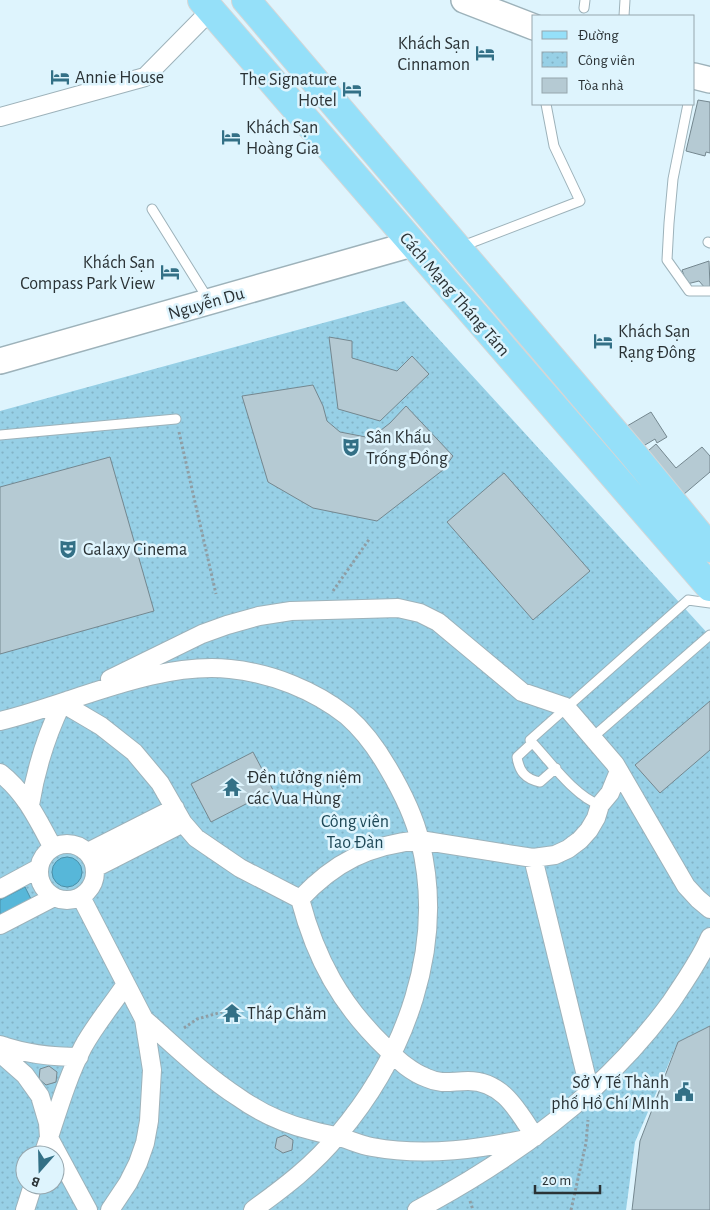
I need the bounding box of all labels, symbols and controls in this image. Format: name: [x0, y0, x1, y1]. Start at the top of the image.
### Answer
legend: [532, 15, 695, 105]
text: Đường: [578, 28, 619, 43]
place label: Khách Sạn Cinnamon: [397, 35, 470, 74]
hotel icon: Khách Sạn Cinnamon: [474, 42, 496, 64]
text: Công viên: [578, 53, 635, 68]
hotel icon: Annie House: [49, 66, 71, 88]
place label: Annie House: [75, 69, 164, 87]
place label: The Signature Hotel: [240, 71, 337, 110]
hotel icon: The Signature Hotel: [341, 78, 363, 100]
text: Tòa nhà: [578, 78, 624, 93]
place label: Khách Sạn Hoàng Gia: [246, 119, 319, 158]
hotel icon: Khách Sạn Hoàng Gia: [220, 126, 242, 148]
street label: Cách Mạng Tháng Tám: [396, 229, 513, 360]
place label: Khách Sạn Compass Park View: [20, 254, 155, 293]
hotel icon: Khách Sạn Compass Park View: [159, 261, 181, 283]
street label: Nguyễn Du: [166, 283, 246, 323]
place label: Khách Sạn Rạng Đông: [618, 323, 696, 362]
hotel icon: Khách Sạn Rạng Đông: [592, 330, 614, 352]
place label: Sân Khấu Trống Đồng: [366, 428, 448, 468]
theatre icon: Sân Khấu Trống Đồng: [340, 436, 362, 458]
theatre icon: Galaxy Cinema: [57, 538, 79, 560]
place label: Galaxy Cinema: [83, 541, 187, 559]
place label: Đền tưởng niệm các Vua Hùng: [247, 768, 362, 808]
temple icon: Đền tưởng niệm các Vua Hùng: [221, 776, 243, 798]
park label: Công viên Tao Đàn: [321, 813, 389, 852]
temple icon: Tháp Chăm: [221, 1002, 243, 1024]
place label: Tháp Chăm: [247, 1005, 327, 1023]
place label: Sở Y Tế Thành phố Hồ Chí MInh: [551, 1073, 669, 1113]
public building icon: Sở Y Tế Thành phố Hồ Chí MInh: [673, 1081, 695, 1103]
north arrow: [15, 1145, 65, 1195]
scale bar: [535, 1162, 600, 1194]
text: B: [30, 1173, 42, 1189]
text: 20 m: [542, 1173, 571, 1188]

